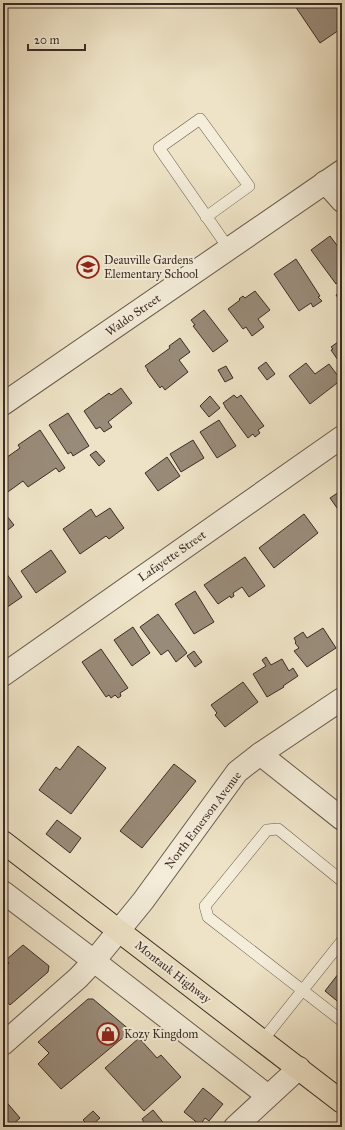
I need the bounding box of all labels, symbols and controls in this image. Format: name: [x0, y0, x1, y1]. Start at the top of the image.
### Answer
scale bar: [28, 26, 85, 52]
text: 20 m: [34, 33, 60, 47]
place label: Deauville Gardens Elementary School: [104, 253, 199, 281]
school or university icon: Deauville Gardens Elementary School: [75, 254, 101, 280]
street label: Waldo Street: [103, 291, 164, 339]
street label: Lafayette Street: [136, 527, 209, 584]
street label: North Emerson Avenue: [162, 769, 244, 871]
street label: Montauk Highway: [131, 938, 214, 1007]
shop icon: Kozy Kingdom: [95, 1021, 121, 1047]
place label: Kozy Kingdom: [124, 1027, 198, 1042]

